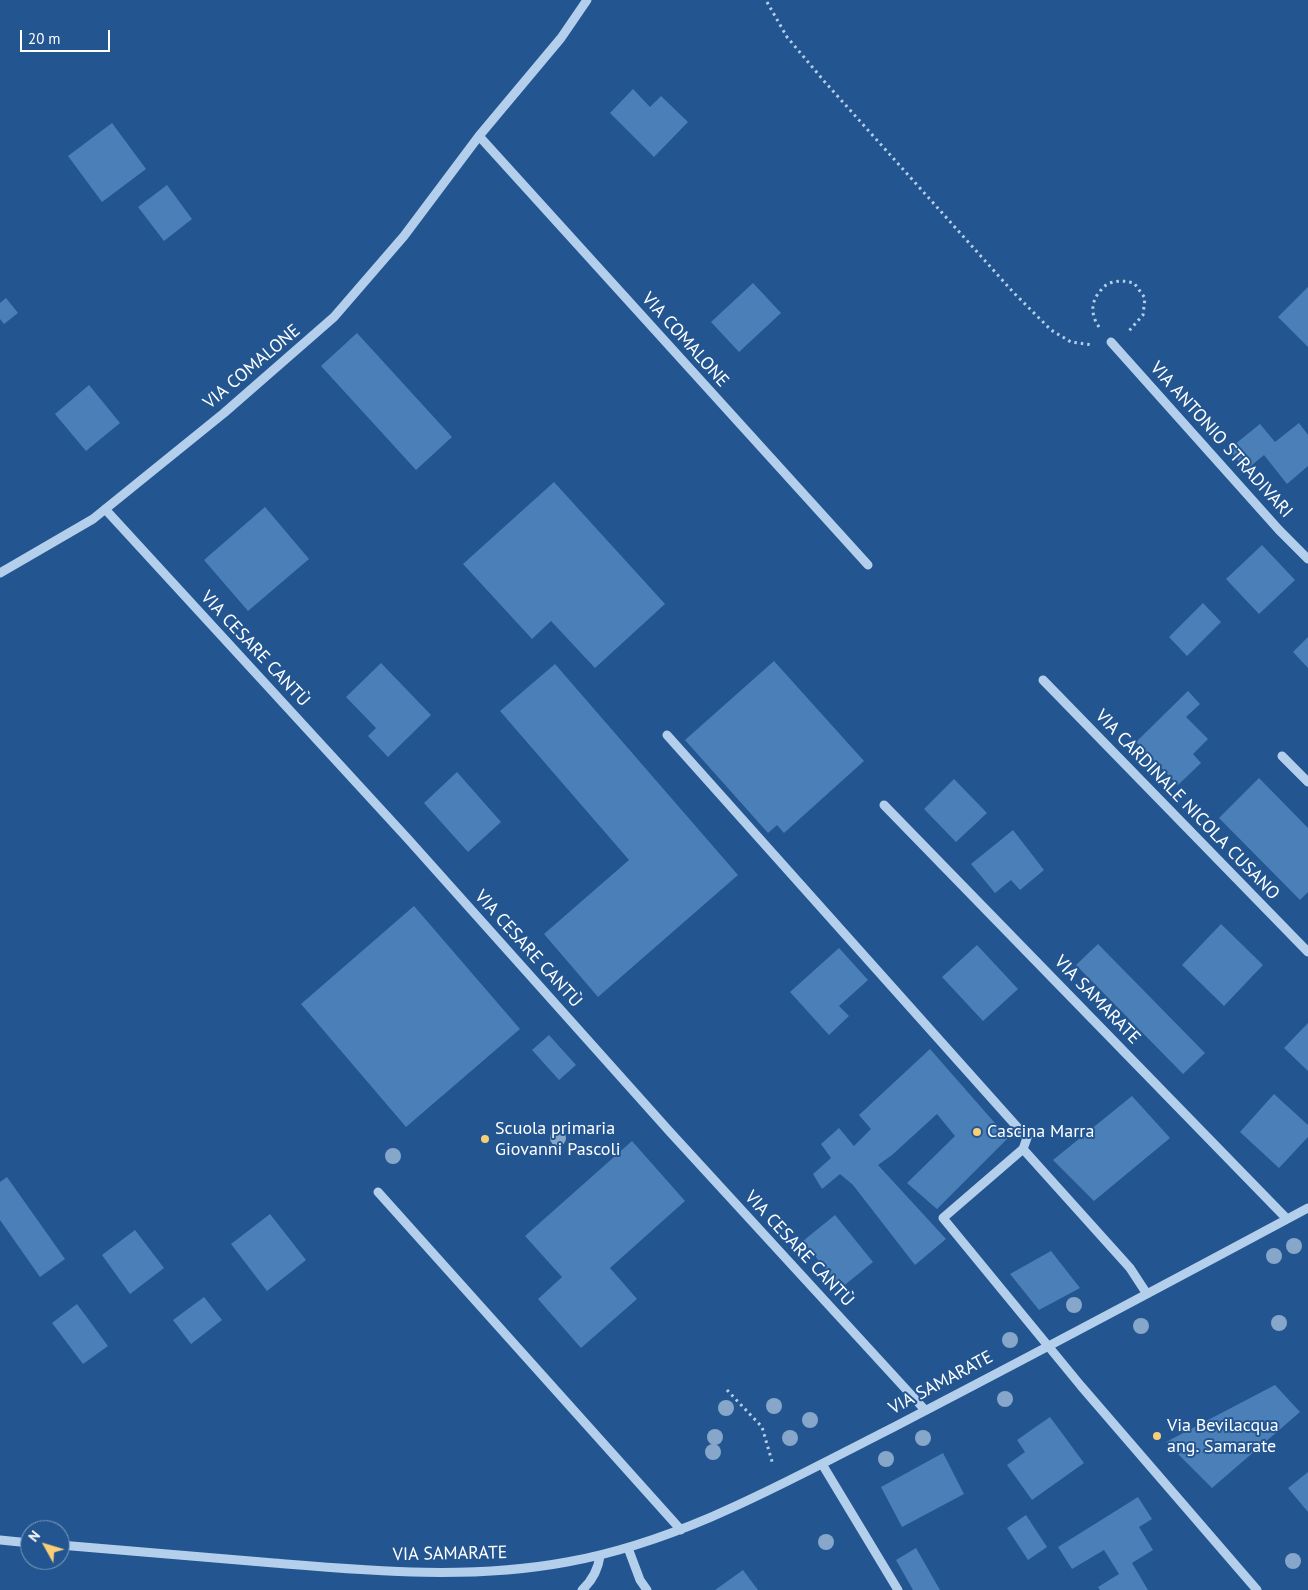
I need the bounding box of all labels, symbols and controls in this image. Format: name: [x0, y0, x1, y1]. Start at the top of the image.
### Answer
scale bar: [22, 20, 112, 52]
text: 20 m: [28, 29, 61, 48]
street label: VIA COMALONE: [637, 288, 733, 392]
street label: VIA COMALONE: [199, 320, 305, 414]
street label: VIA ANTONIO STRADIVARI: [1145, 358, 1297, 522]
street label: VIA CESARE CANTÙ: [196, 587, 314, 711]
street label: VIA CARDINALE NICOLA CUSANO: [1090, 705, 1284, 905]
street label: VIA CESARE CANTÙ: [470, 886, 586, 1012]
street label: VIA SAMARATE: [1049, 951, 1145, 1049]
place label: Scuola primaria Giovanni Pascoli: [495, 1118, 621, 1160]
place label: Cascina Marra: [987, 1121, 1094, 1143]
marker: Cascina Marra: [971, 1126, 983, 1138]
marker: Scuola primaria Giovanni Pascoli: [479, 1133, 491, 1145]
street label: VIA CESARE CANTÙ: [740, 1187, 858, 1311]
street label: VIA SAMARATE: [885, 1347, 997, 1419]
place label: Via Bevilacqua ang. Samarate: [1167, 1415, 1279, 1458]
marker: Via Bevilacqua ang. Samarate: [1151, 1430, 1163, 1442]
north arrow: [20, 1520, 70, 1570]
text: N: [24, 1527, 44, 1545]
street label: VIA SAMARATE: [392, 1542, 508, 1566]

